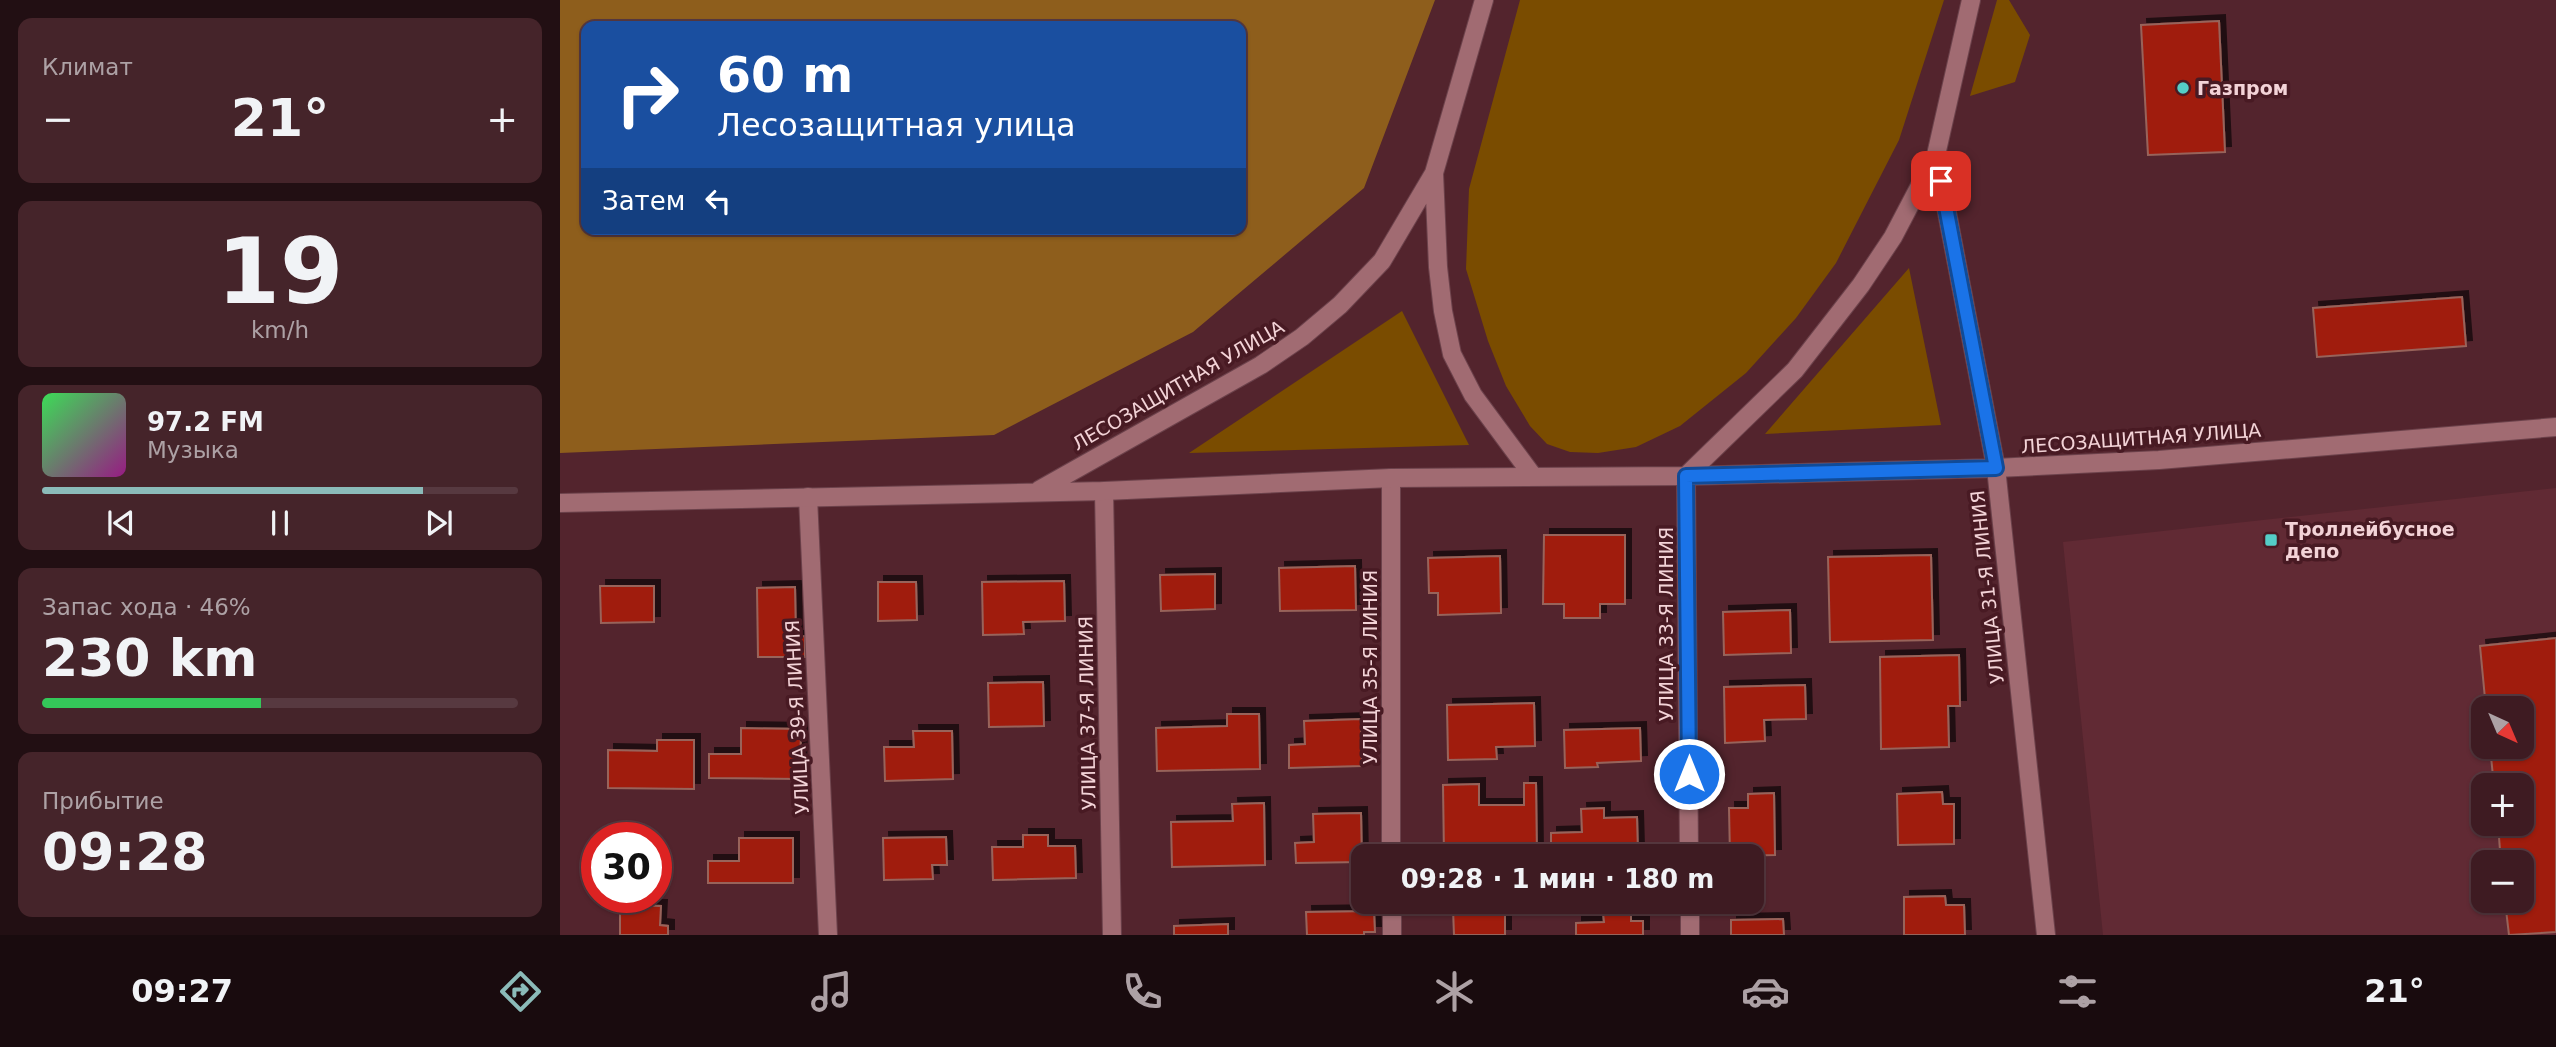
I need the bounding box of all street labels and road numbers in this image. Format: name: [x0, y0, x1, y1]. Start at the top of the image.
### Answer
street label: ЛЕСОЗАЩИТНАЯ УЛИЦА: [1068, 315, 1288, 455]
street label: ЛЕСОЗАЩИТНАЯ УЛИЦА: [2020, 419, 2262, 457]
street label: УЛИЦА 31-Я ЛИНИЯ: [1966, 489, 2008, 685]
street label: УЛИЦА 33-Я ЛИНИЯ: [1655, 527, 1677, 721]
street label: УЛИЦА 35-Я ЛИНИЯ: [1359, 570, 1381, 764]
street label: УЛИЦА 37-Я ЛИНИЯ: [1074, 616, 1100, 810]
street label: УЛИЦА 39-Я ЛИНИЯ: [781, 619, 813, 815]

